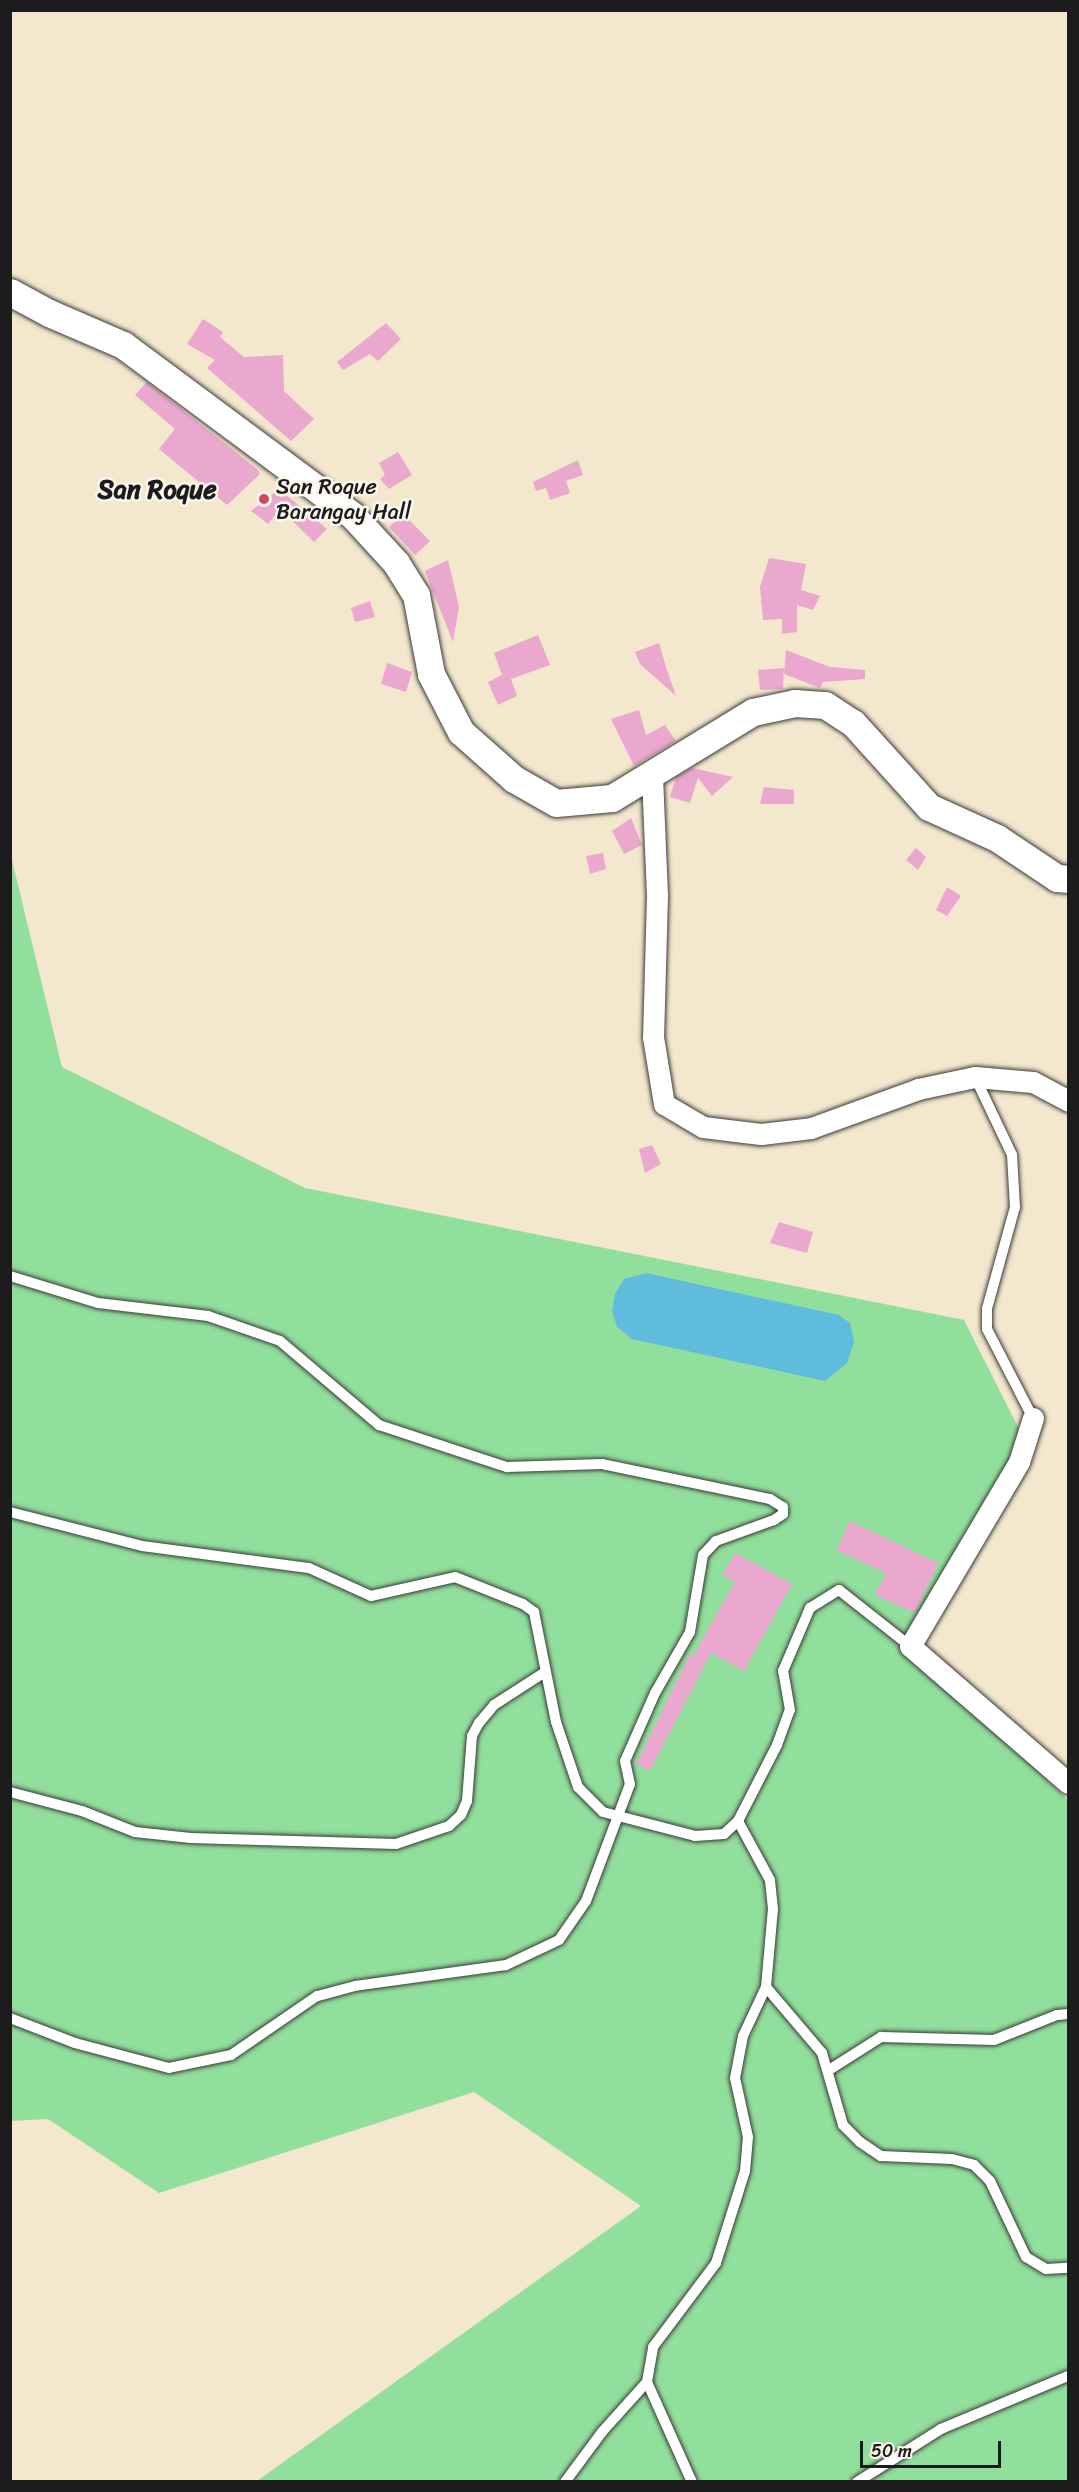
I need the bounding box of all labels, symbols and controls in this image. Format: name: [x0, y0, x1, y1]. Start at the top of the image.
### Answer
place label: San Roque Barangay Hall: [276, 473, 411, 524]
district label: San Roque: [98, 474, 216, 506]
marker: San Roque Barangay Hall: [257, 492, 271, 506]
scale bar: [863, 2429, 1004, 2467]
text: 50 m: [871, 2435, 912, 2467]

